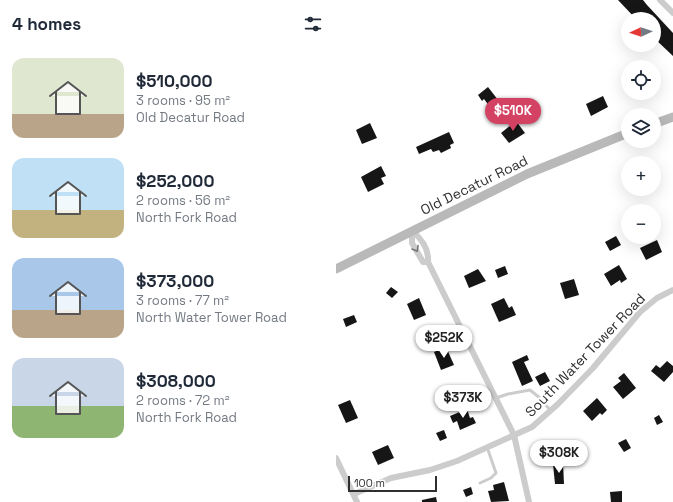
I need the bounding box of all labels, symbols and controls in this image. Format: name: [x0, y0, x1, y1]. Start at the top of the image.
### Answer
north arrow: [621, 12, 661, 52]
map controls: [621, 12, 661, 244]
text: 4 homes: [12, 13, 81, 35]
icon: filters: [302, 13, 324, 35]
button: locate: [621, 60, 661, 100]
text: $510,000: [136, 70, 213, 92]
icon: home: [44, 74, 92, 122]
text: 3 rooms · 95 m²: [136, 92, 230, 109]
pin: $510K: [485, 98, 541, 132]
text: $510K: [494, 102, 532, 119]
button: layers: [621, 108, 661, 148]
text: Old Decatur Road: [136, 109, 245, 126]
street label: Old Decatur Road: [417, 151, 531, 219]
button: +: [621, 156, 661, 196]
text: $252,000: [136, 170, 214, 192]
icon: home: [44, 174, 92, 222]
text: 2 rooms · 56 m²: [136, 192, 230, 209]
button: −: [621, 204, 661, 244]
text: North Fork Road: [136, 209, 237, 226]
one-way arrow: [411, 245, 418, 252]
text: $373,000: [136, 270, 214, 292]
icon: home: [44, 274, 92, 322]
street label: South Water Tower Road: [521, 289, 649, 421]
text: 3 rooms · 77 m²: [136, 292, 229, 309]
text: North Water Tower Road: [136, 309, 287, 326]
pin: $252K: [416, 325, 472, 359]
text: $252K: [424, 329, 464, 346]
text: $308,000: [136, 370, 216, 392]
icon: home: [44, 374, 92, 422]
pin: $373K: [435, 385, 491, 419]
text: $373K: [443, 389, 483, 406]
text: 2 rooms · 72 m²: [136, 392, 229, 409]
text: North Fork Road: [136, 409, 237, 426]
pin: $308K: [531, 440, 587, 474]
text: $308K: [539, 444, 579, 461]
scale bar: [348, 474, 437, 493]
text: 100 m: [354, 476, 385, 490]

